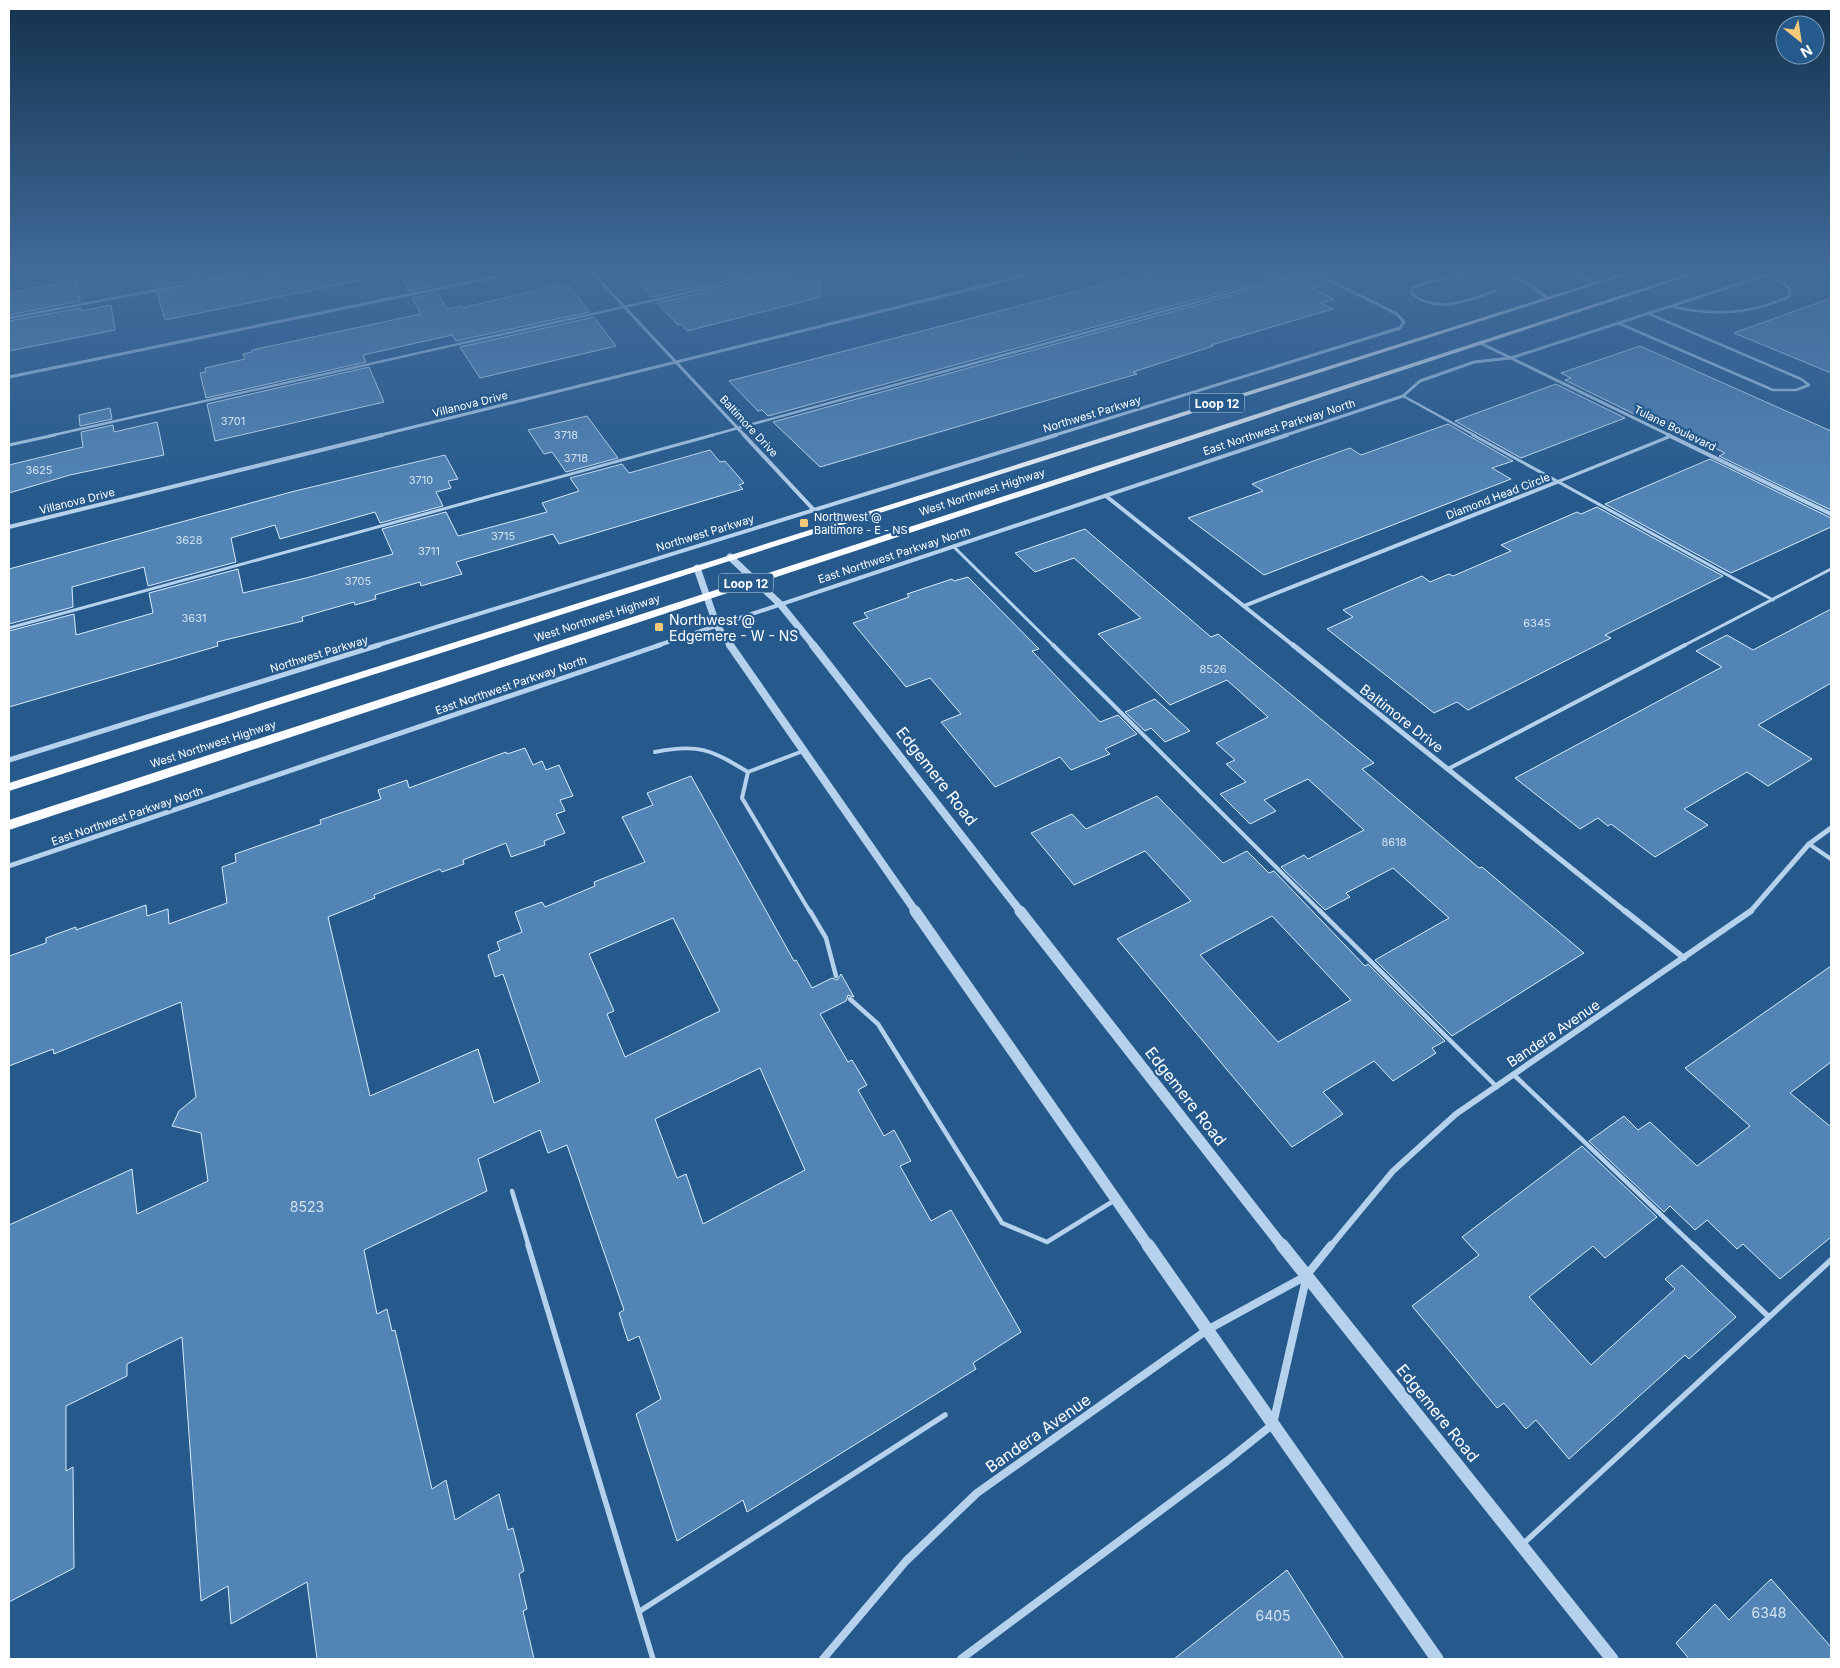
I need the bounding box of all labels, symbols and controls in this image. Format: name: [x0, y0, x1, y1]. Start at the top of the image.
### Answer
north arrow: [1775, 15, 1825, 65]
text: N: [1798, 42, 1816, 62]
street label: Villanova Drive: [431, 388, 509, 420]
street label: Baltimore Drive: [717, 392, 781, 460]
street label: Northwest Parkway: [1041, 392, 1143, 436]
road number: Loop 12: [1190, 393, 1244, 412]
street label: East Northwest Parkway North: [1201, 396, 1357, 458]
street label: Tulane Boulevard: [1632, 402, 1718, 454]
house number: 3701: [221, 414, 245, 428]
house number: 3718: [554, 428, 578, 442]
house number: 3718: [564, 451, 588, 465]
house number: 3625: [25, 463, 53, 477]
street label: West Northwest Highway: [917, 465, 1047, 519]
street label: Diamond Head Circle: [1444, 470, 1552, 522]
house number: 3710: [409, 473, 433, 487]
street label: Villanova Drive: [38, 485, 116, 517]
place label: Northwest @ Baltimore - E - NS: [814, 510, 908, 537]
street label: Northwest Parkway: [654, 511, 756, 555]
marker: Northwest @ Baltimore - E - NS: [798, 517, 810, 529]
street label: East Northwest Parkway North: [816, 524, 972, 586]
house number: 3715: [491, 529, 515, 543]
house number: 3628: [175, 533, 203, 547]
house number: 3711: [418, 544, 440, 558]
house number: 3705: [345, 574, 372, 588]
road number: Loop 12: [718, 574, 774, 592]
street label: West Northwest Highway: [532, 591, 662, 645]
house number: 3631: [182, 611, 206, 625]
place label: Northwest @ Edgemere - W - NS: [669, 611, 798, 644]
house number: 6345: [1523, 616, 1551, 630]
marker: Northwest @ Edgemere - W - NS: [653, 621, 665, 633]
street label: Northwest Parkway: [268, 632, 370, 676]
street label: East Northwest Parkway North: [433, 652, 589, 718]
house number: 8526: [1199, 662, 1227, 676]
street label: Baltimore Drive: [1357, 680, 1447, 756]
street label: West Northwest Highway: [148, 717, 278, 771]
street label: Edgemere Road: [892, 723, 982, 829]
street label: East Northwest Parkway North: [49, 783, 205, 849]
house number: 8618: [1382, 835, 1407, 849]
street label: Bandera Avenue: [1503, 996, 1603, 1070]
street label: Edgemere Road: [1141, 1043, 1231, 1149]
house number: 8523: [290, 1198, 324, 1215]
street label: Edgemere Road: [1392, 1360, 1484, 1466]
street label: Bandera Avenue: [982, 1389, 1094, 1477]
house number: 6348: [1751, 1604, 1787, 1621]
house number: 6405: [1255, 1607, 1291, 1624]

